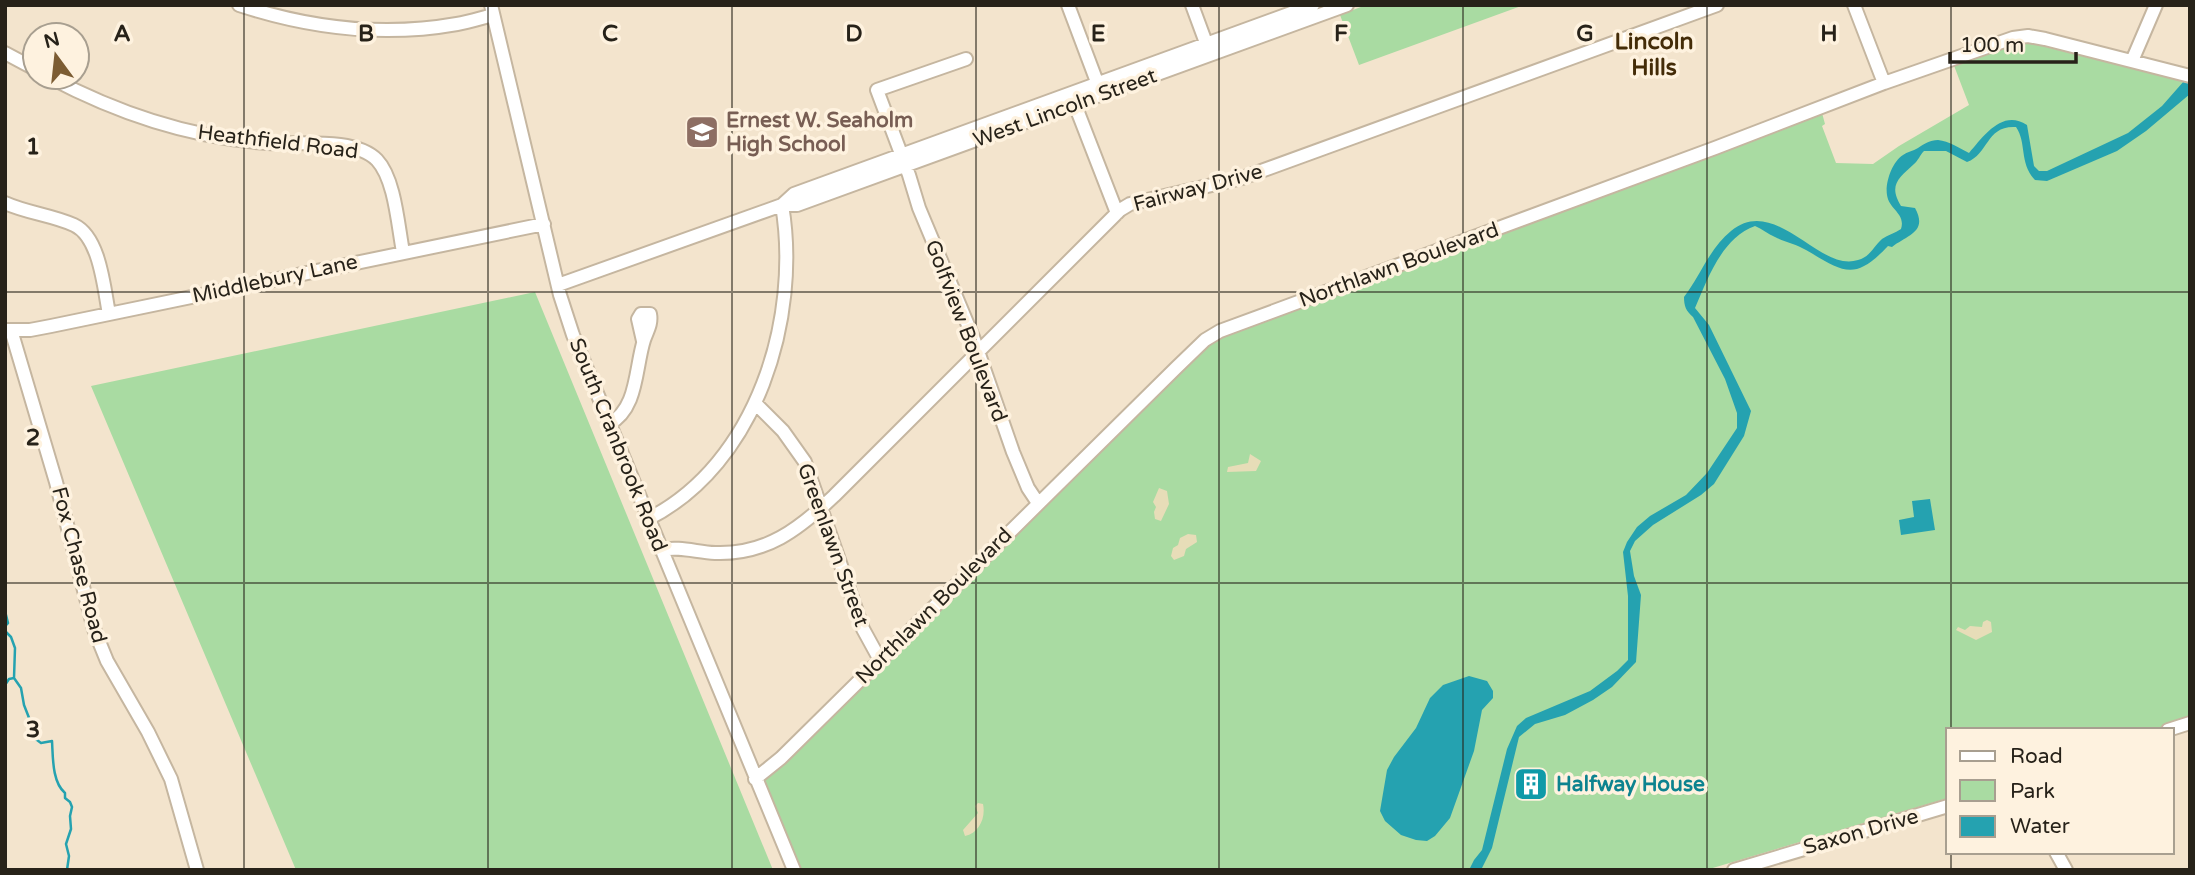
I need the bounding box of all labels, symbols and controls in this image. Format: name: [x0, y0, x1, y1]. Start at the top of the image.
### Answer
text: A: [113, 20, 131, 48]
text: B: [358, 20, 374, 48]
text: C: [602, 20, 618, 48]
text: D: [845, 20, 863, 48]
text: E: [1091, 20, 1105, 48]
text: F: [1334, 20, 1348, 48]
text: G: [1576, 20, 1594, 48]
text: H: [1820, 20, 1838, 48]
north arrow: [21, 21, 91, 91]
scale bar: [1950, 21, 2076, 65]
text: N: [42, 28, 62, 53]
district label: Lincoln Hills: [1615, 28, 1693, 82]
text: 100 m: [1960, 33, 2024, 58]
street label: West Lincoln Street: [970, 63, 1160, 153]
place label: Ernest W. Seaholm High School: [726, 108, 913, 157]
school or university icon: Ernest W. Seaholm High School: [683, 113, 721, 151]
street label: Heathfield Road: [196, 120, 360, 164]
text: 1: [26, 133, 40, 161]
street label: Fairway Drive: [1131, 159, 1265, 217]
street label: Northlawn Boulevard: [1296, 217, 1502, 313]
street label: Golfview Boulevard: [920, 236, 1012, 426]
street label: Middlebury Lane: [190, 249, 360, 309]
street label: South Cranbrook Road: [564, 335, 672, 555]
text: 2: [26, 424, 40, 452]
street label: Greenlawn Street: [792, 460, 874, 630]
street label: Fox Chase Road: [46, 484, 112, 646]
street label: Northlawn Boulevard: [851, 523, 1017, 689]
text: 3: [26, 716, 40, 744]
legend: [1946, 728, 2174, 854]
text: Road: [2010, 744, 2063, 769]
building icon: Halfway House: [1512, 765, 1550, 803]
place label: Halfway House: [1556, 772, 1705, 797]
text: Park: [2010, 779, 2055, 804]
street label: Saxon Drive: [1801, 804, 1922, 860]
text: Water: [2010, 814, 2070, 839]

